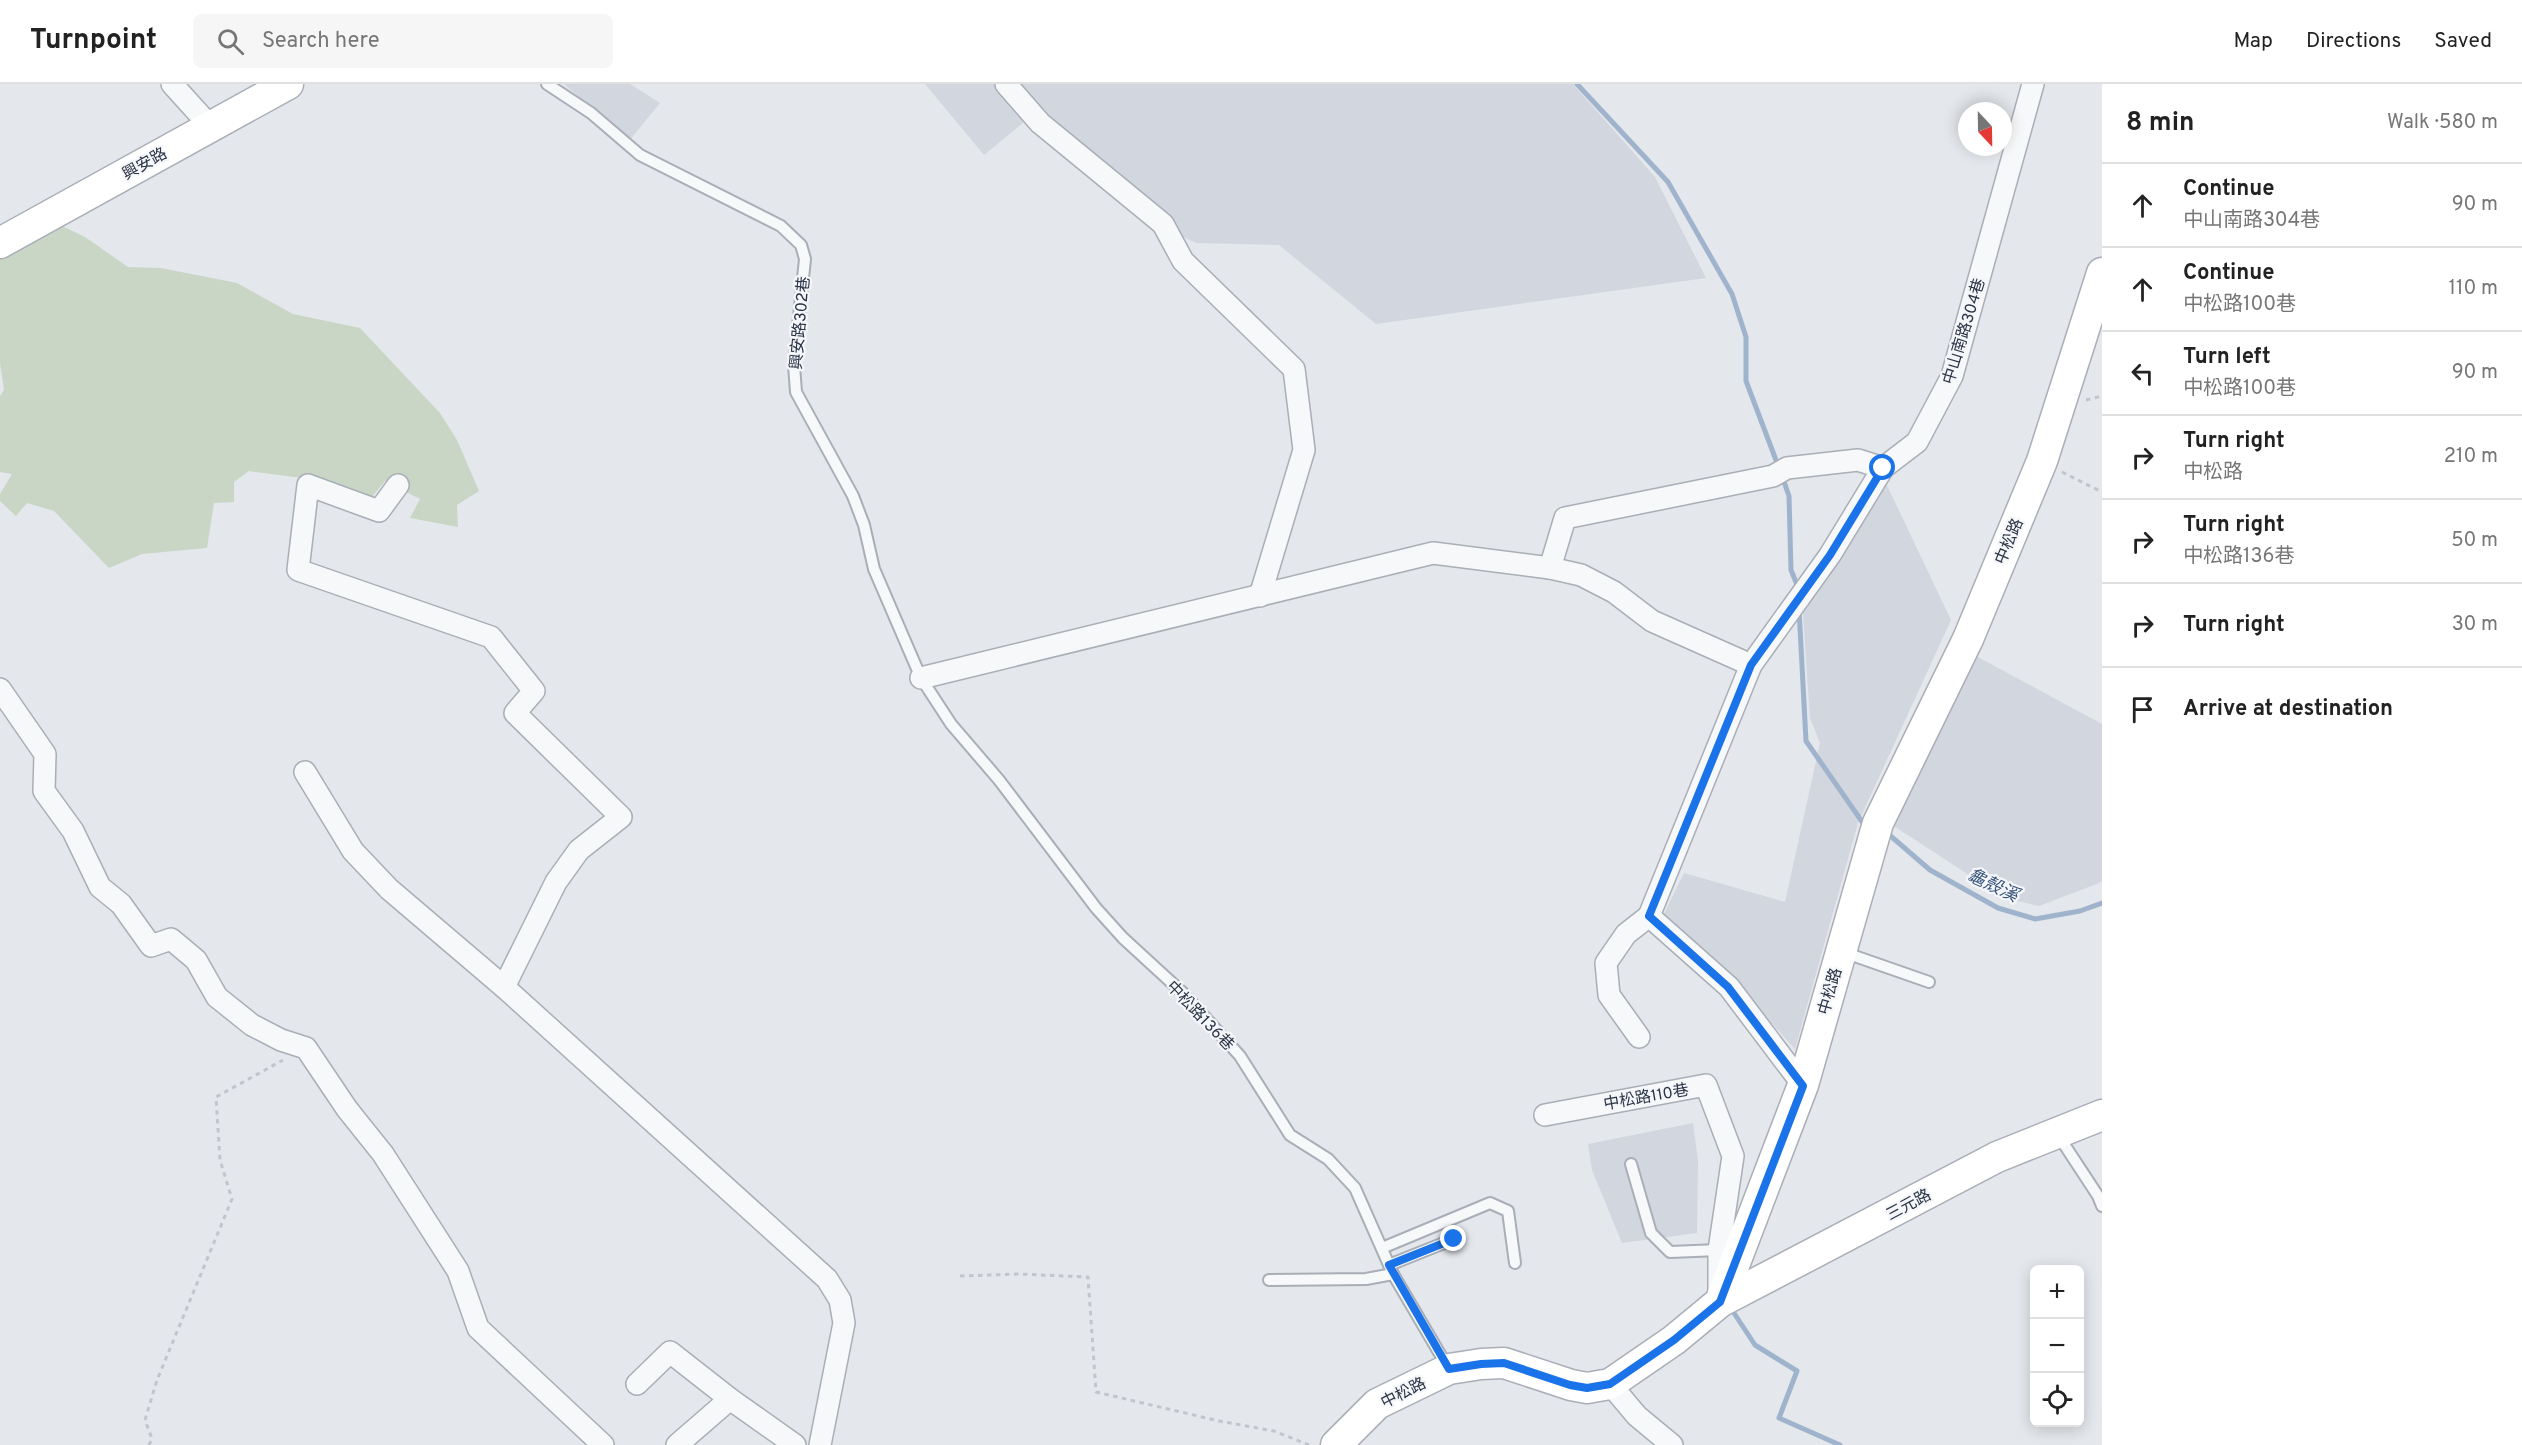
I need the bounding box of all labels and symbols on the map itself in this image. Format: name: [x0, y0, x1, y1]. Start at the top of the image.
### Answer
north arrow: [1958, 102, 2012, 156]
street label: 興安路: [119, 144, 171, 185]
street label: 興安路302巷: [787, 276, 815, 371]
street label: 中山南路304巷: [1939, 276, 1991, 387]
route start: [1869, 454, 1895, 480]
street label: 中松路: [1991, 516, 2028, 568]
water label: 龜殼溪: [1963, 865, 2024, 909]
street label: 中松路: [1815, 966, 1847, 1017]
street label: 中松路136巷: [1161, 977, 1238, 1055]
street label: 中松路110巷: [1602, 1081, 1691, 1115]
street label: 三元路: [1883, 1186, 1935, 1226]
route end: [1440, 1225, 1466, 1251]
street label: 中松路: [1378, 1374, 1430, 1414]

